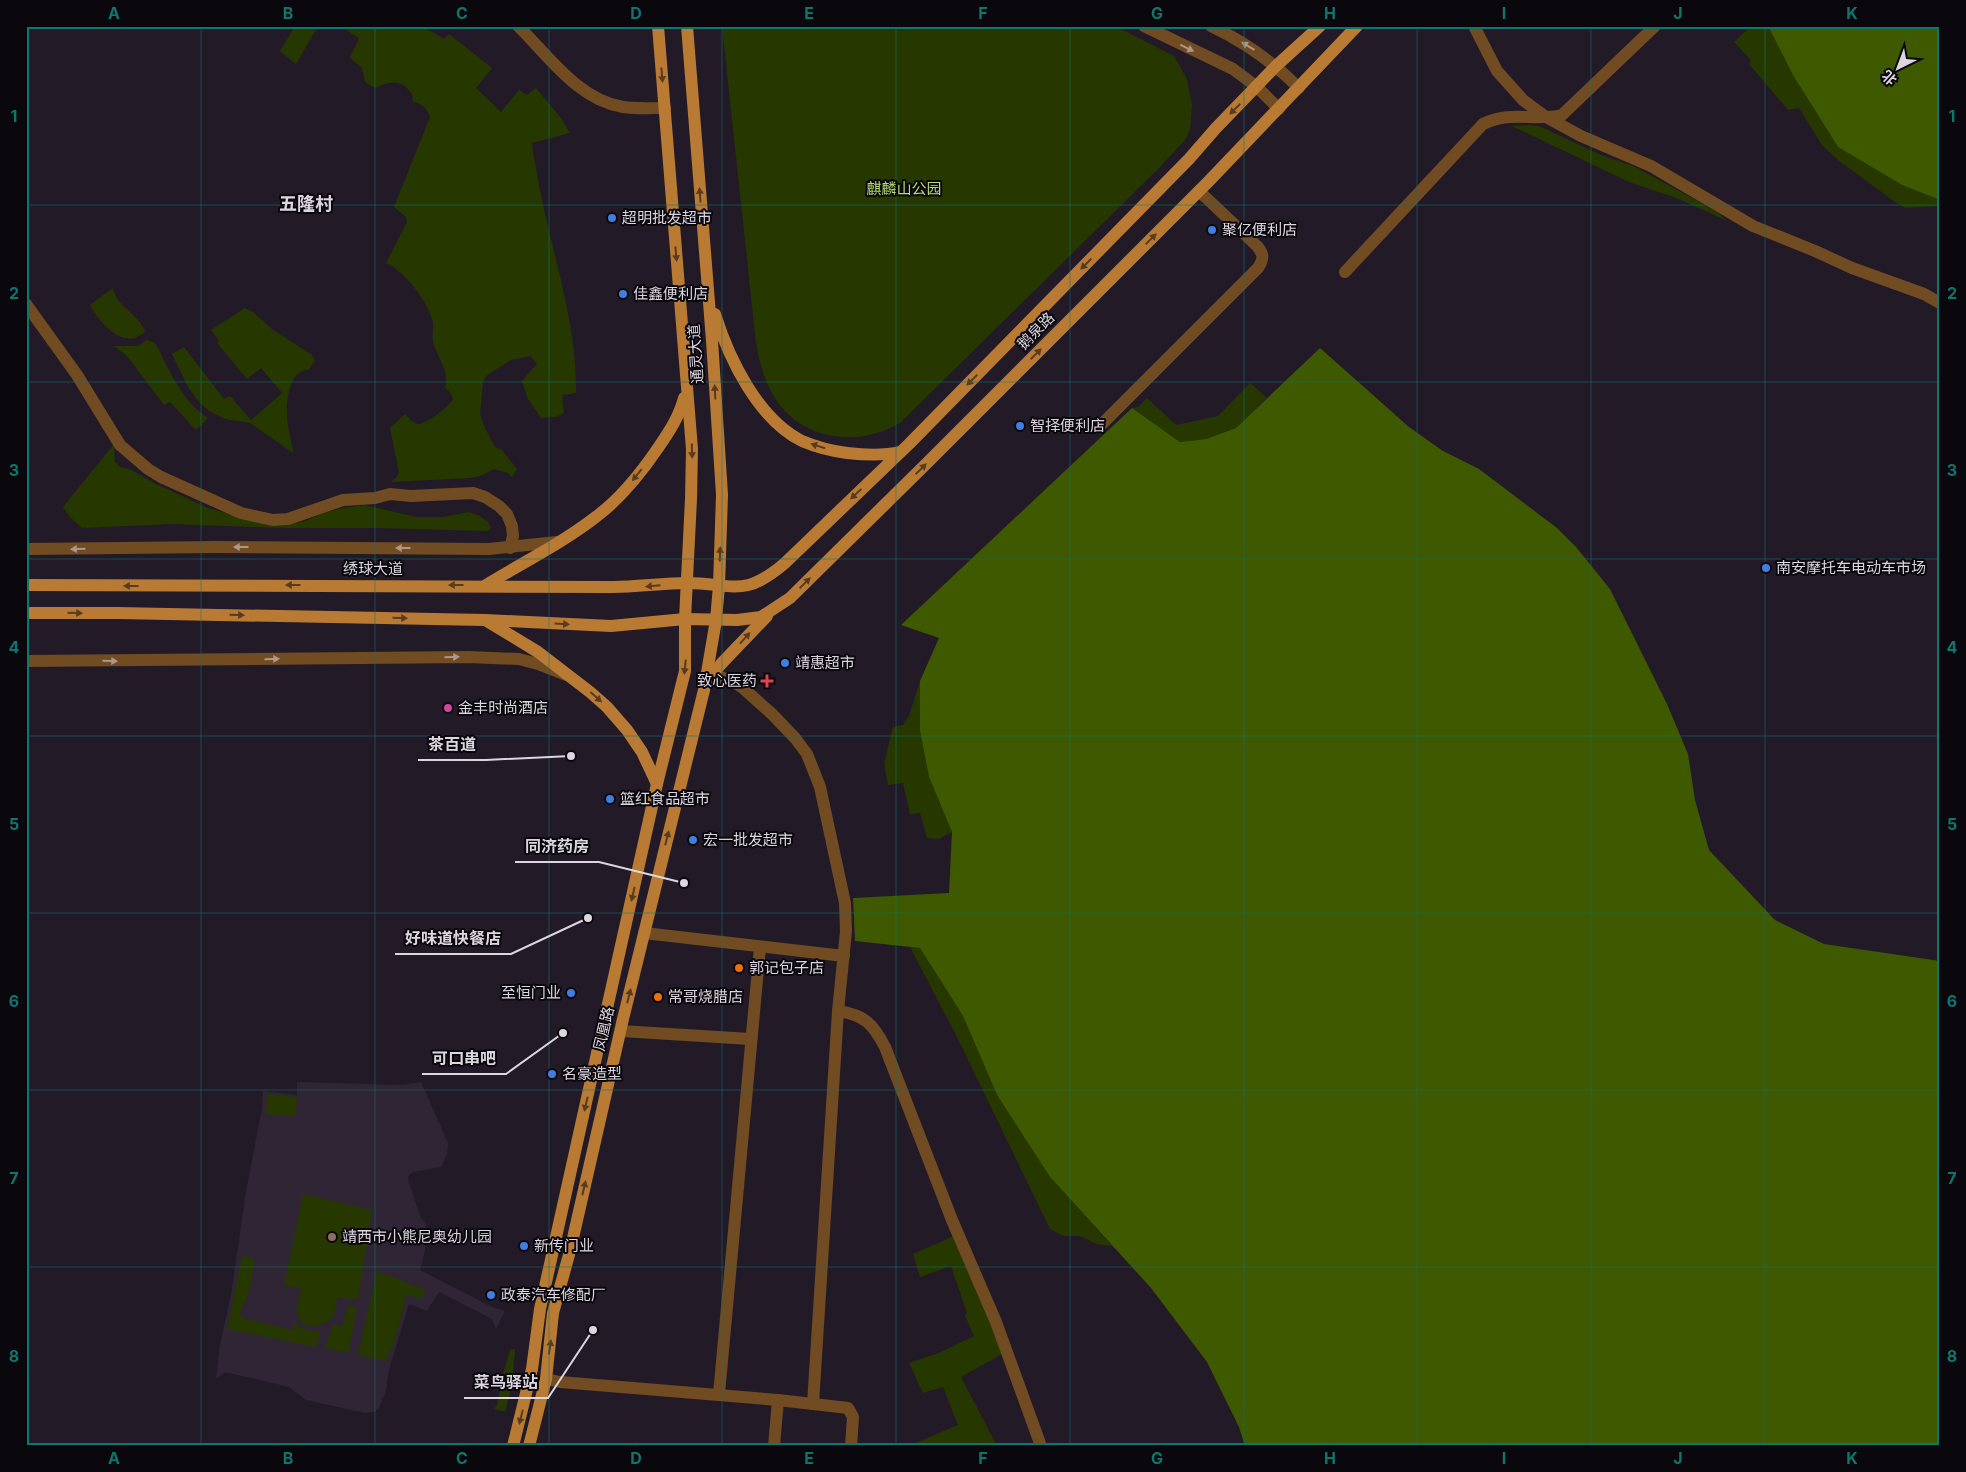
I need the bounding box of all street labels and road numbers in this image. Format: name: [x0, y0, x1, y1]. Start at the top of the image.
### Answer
street label: 鹅泉路: [1013, 308, 1058, 353]
street label: 通灵大道: [684, 323, 707, 385]
street label: 绣球大道: [343, 559, 403, 578]
street label: 凤凰路: [589, 1005, 618, 1053]

